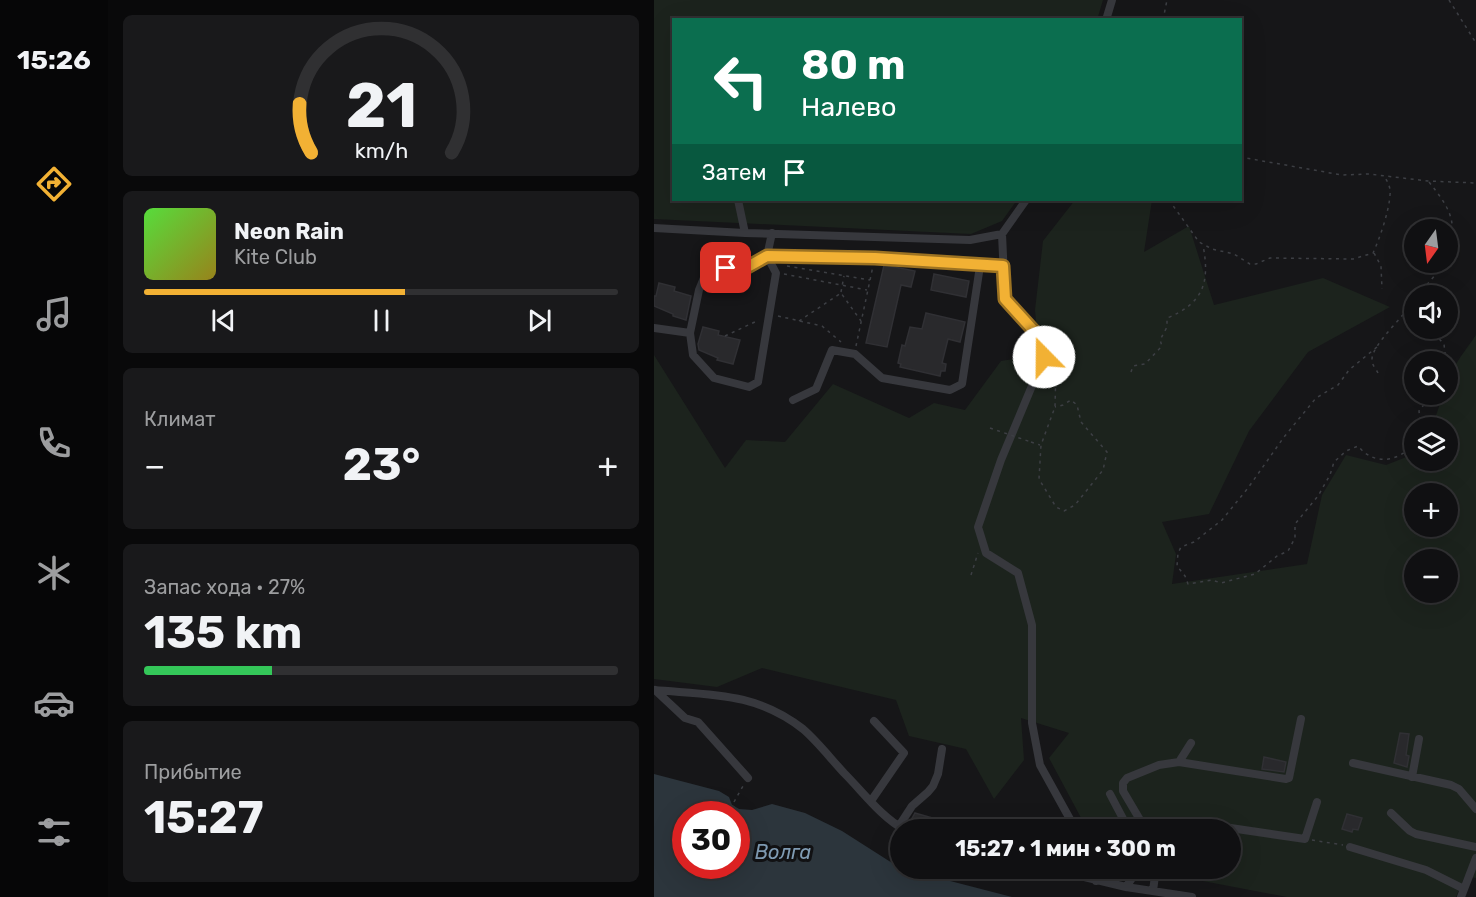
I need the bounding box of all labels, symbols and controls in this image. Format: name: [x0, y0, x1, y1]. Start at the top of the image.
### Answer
text: 80 m: [801, 40, 905, 90]
icon: left: [702, 42, 780, 120]
text: 15:26: [17, 44, 91, 76]
text: 21: [345, 69, 417, 143]
text: Налево: [801, 91, 897, 123]
text: km/h: [354, 138, 408, 163]
icon: arrive: [778, 156, 811, 189]
text: Затем: [702, 159, 766, 186]
icon: directions: [33, 163, 75, 205]
text: Neon Rain: [234, 218, 344, 245]
north arrow: [1404, 219, 1458, 273]
map controls: [1404, 219, 1458, 603]
pin: [700, 242, 751, 293]
text: Kite Club: [234, 245, 317, 269]
icon: arrive: [709, 251, 742, 284]
button: sound: [1404, 285, 1458, 339]
icon: music: [33, 293, 75, 335]
icon: previous: [207, 304, 240, 337]
icon: pause: [365, 304, 398, 337]
icon: next: [523, 304, 556, 337]
position arrow: [1012, 325, 1076, 389]
button: search: [1404, 351, 1458, 405]
text: Климат: [144, 407, 216, 431]
button: layers: [1404, 417, 1458, 471]
icon: phone: [33, 422, 75, 464]
text: 23°: [343, 438, 420, 491]
text: −: [144, 446, 165, 485]
text: +: [597, 446, 618, 485]
button: +: [1404, 483, 1458, 537]
button: −: [1404, 549, 1458, 603]
icon: climate: [33, 552, 75, 594]
text: Запас хода · 27%: [144, 575, 305, 599]
text: 135 km: [144, 606, 302, 659]
icon: car: [33, 682, 75, 724]
text: Прибытие: [144, 760, 242, 784]
text: 15:27: [144, 791, 264, 844]
speed limit sign: 30: [672, 801, 750, 879]
icon: filters: [33, 811, 75, 853]
text: 15:27 · 1 мин · 300 m: [955, 835, 1176, 862]
water label: Волга: [755, 840, 812, 864]

